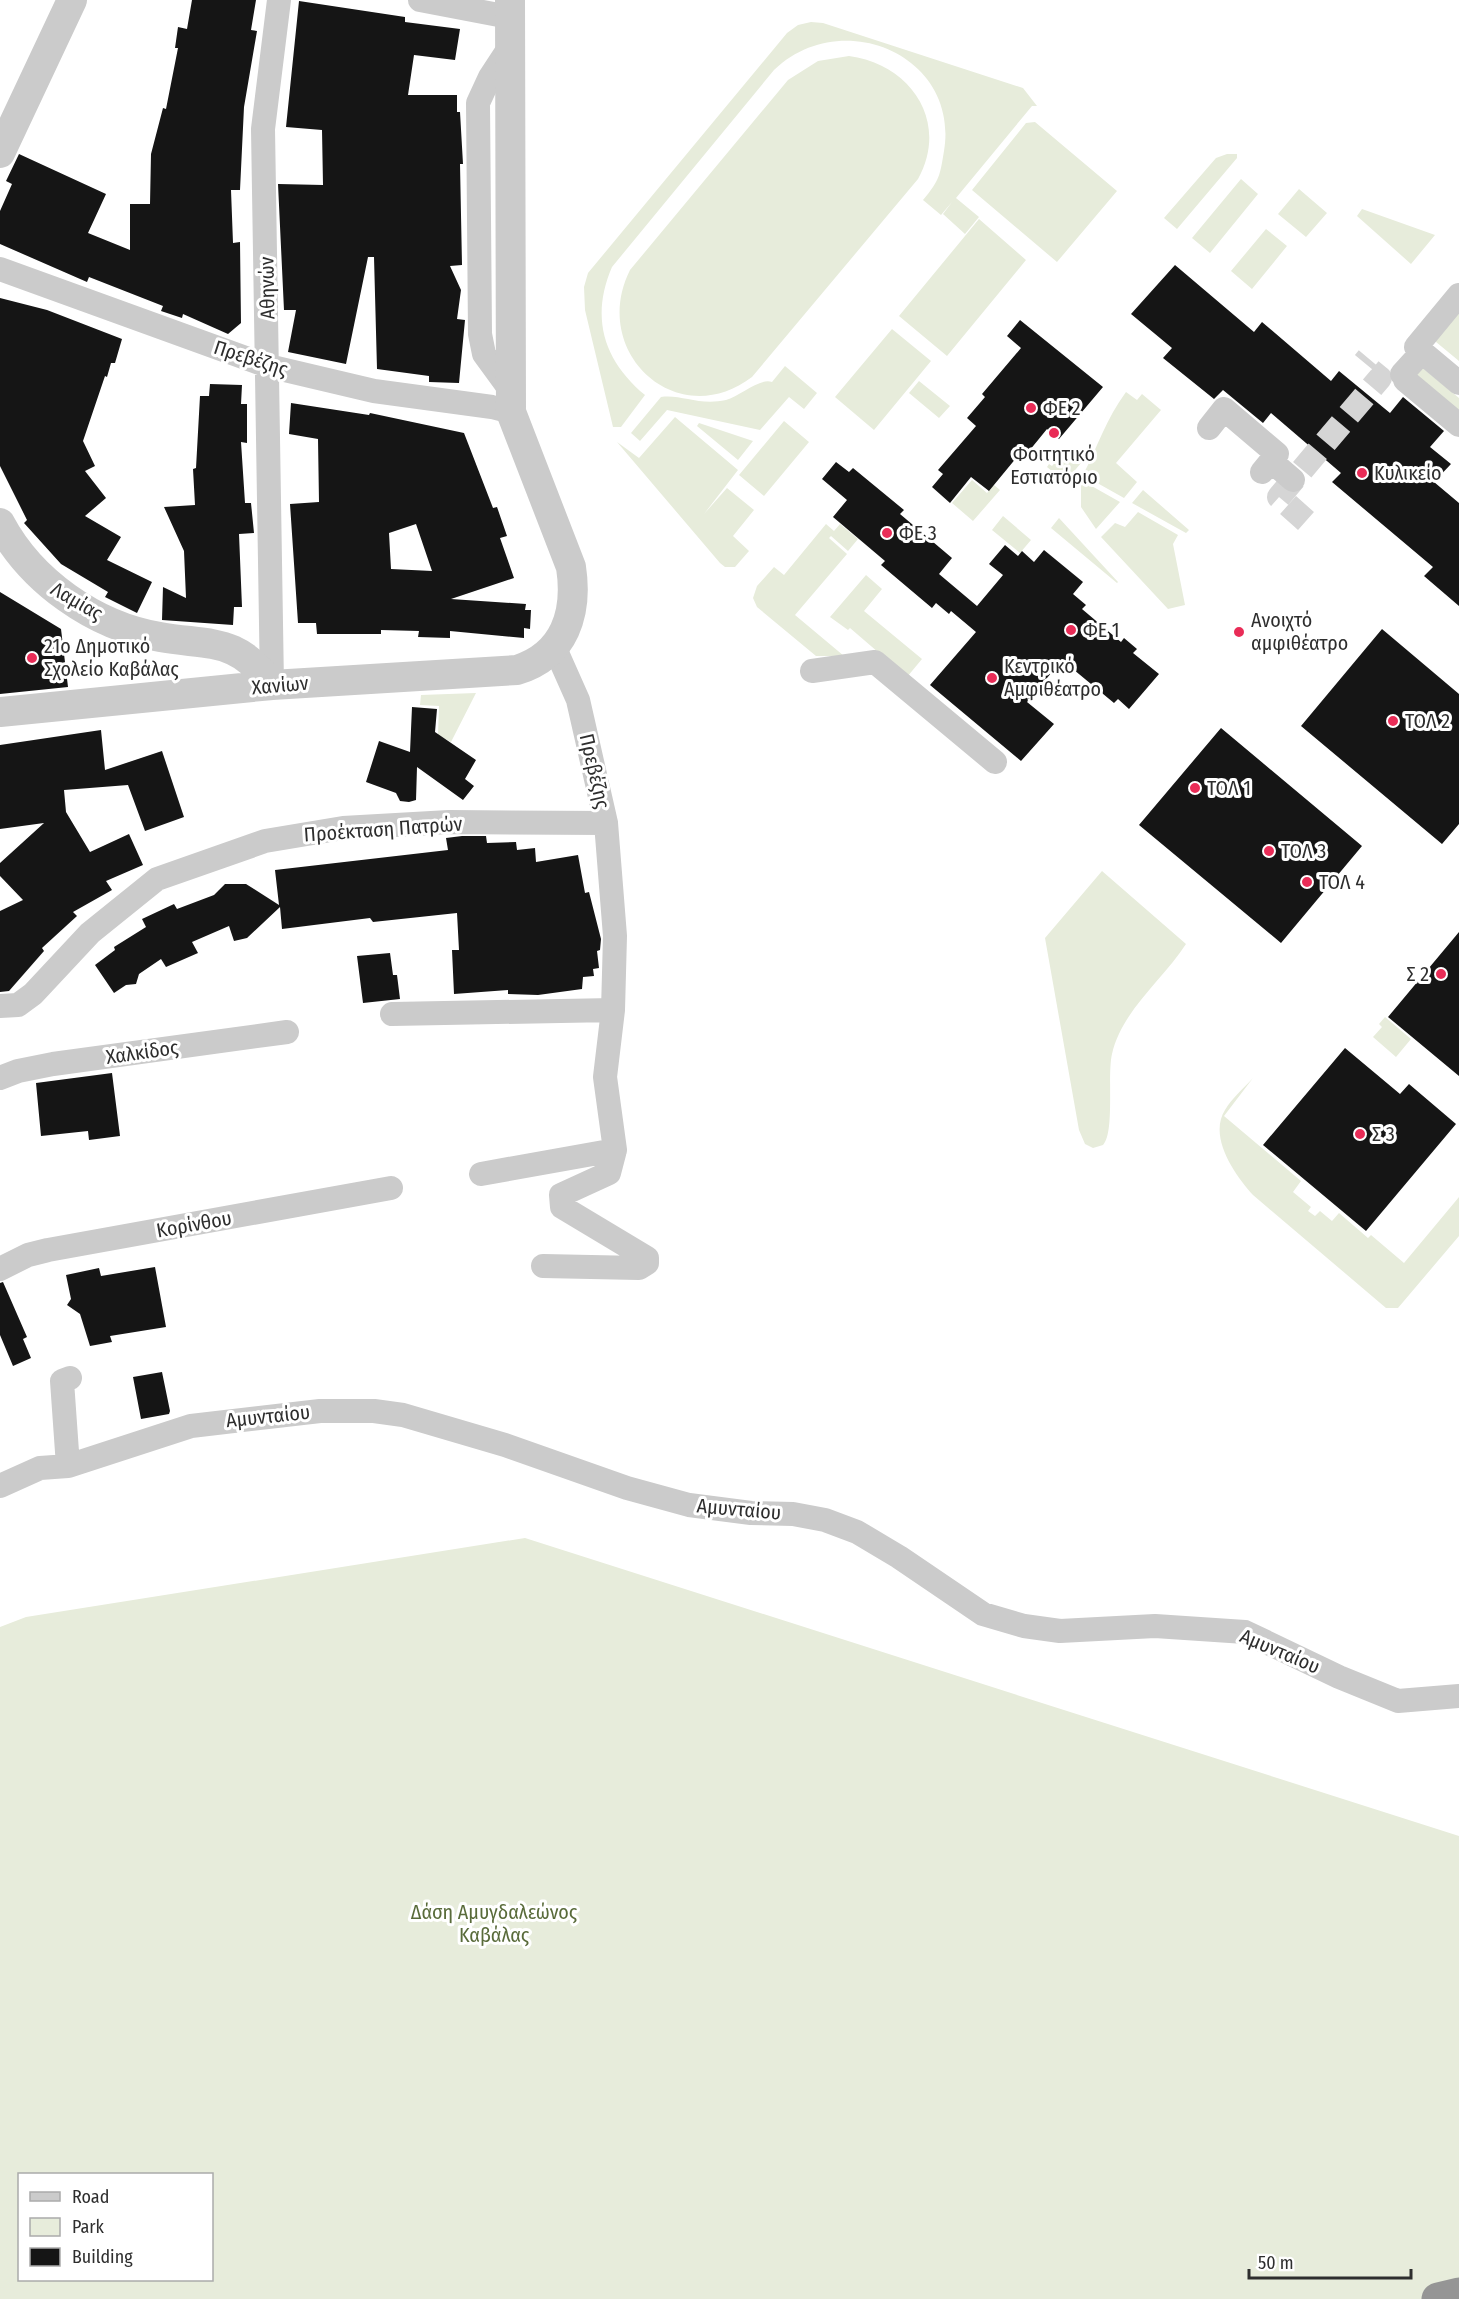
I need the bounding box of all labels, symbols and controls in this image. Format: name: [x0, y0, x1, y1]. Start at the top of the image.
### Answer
street label: Αθηνών: [254, 256, 280, 319]
street label: Πρεβέζης: [211, 335, 291, 381]
place label: ΦΕ 2: [1043, 396, 1081, 420]
marker: ΦΕ 2: [1024, 401, 1038, 415]
marker: Φοιτητικό Εστιατόριο: [1047, 426, 1061, 440]
place label: Φοιτητικό Εστιατόριο: [1010, 442, 1098, 489]
place label: Κυλικείο: [1374, 461, 1442, 485]
marker: Κυλικείο: [1355, 466, 1369, 480]
place label: ΦΕ 3: [899, 521, 937, 545]
marker: ΦΕ 3: [880, 526, 894, 540]
street label: Λαμίας: [47, 577, 108, 626]
place label: Ανοιχτό αμφιθέατρο: [1251, 608, 1348, 655]
place label: ΦΕ 1: [1083, 618, 1120, 642]
marker: ΦΕ 1: [1064, 623, 1078, 637]
marker: Ανοιχτό αμφιθέατρο: [1232, 625, 1246, 639]
place label: 21ο Δημοτικό Σχολείο Καβάλας: [44, 634, 179, 681]
marker: 21ο Δημοτικό Σχολείο Καβάλας: [25, 651, 39, 665]
place label: Κεντρικό Αμφιθέατρο: [1004, 654, 1101, 701]
street label: Χανίων: [251, 671, 310, 699]
marker: Κεντρικό Αμφιθέατρο: [985, 671, 999, 685]
place label: ΤΟΛ 2: [1405, 709, 1450, 733]
marker: ΤΟΛ 2: [1386, 714, 1400, 728]
street label: Πρεβέζης: [575, 731, 615, 811]
place label: ΤΟΛ 1: [1207, 776, 1251, 800]
marker: ΤΟΛ 1: [1188, 781, 1202, 795]
street label: Προέκταση Πατρών: [303, 811, 463, 847]
place label: ΤΟΛ 3: [1281, 839, 1326, 863]
marker: ΤΟΛ 3: [1262, 844, 1276, 858]
place label: ΤΟΛ 4: [1319, 870, 1365, 894]
marker: ΤΟΛ 4: [1300, 875, 1314, 889]
place label: Σ 2: [1406, 962, 1429, 986]
marker: Σ 2: [1434, 967, 1448, 981]
street label: Χαλκίδος: [104, 1035, 180, 1069]
place label: Σ 3: [1372, 1122, 1395, 1146]
marker: Σ 3: [1353, 1127, 1367, 1141]
street label: Κορίνθου: [154, 1206, 234, 1242]
street label: Αμυνταίου: [225, 1400, 311, 1432]
street label: Αμυνταίου: [696, 1493, 782, 1525]
street label: Αμυνταίου: [1236, 1623, 1324, 1679]
park label: Δάση Αμυγδαλεώνος Καβάλας: [411, 1900, 578, 1947]
legend: [18, 2173, 213, 2281]
text: Road: [72, 2186, 109, 2208]
text: Park: [72, 2216, 105, 2238]
scale bar: [1249, 2242, 1411, 2280]
text: Building: [72, 2246, 133, 2268]
text: 50 m: [1258, 2252, 1294, 2274]

